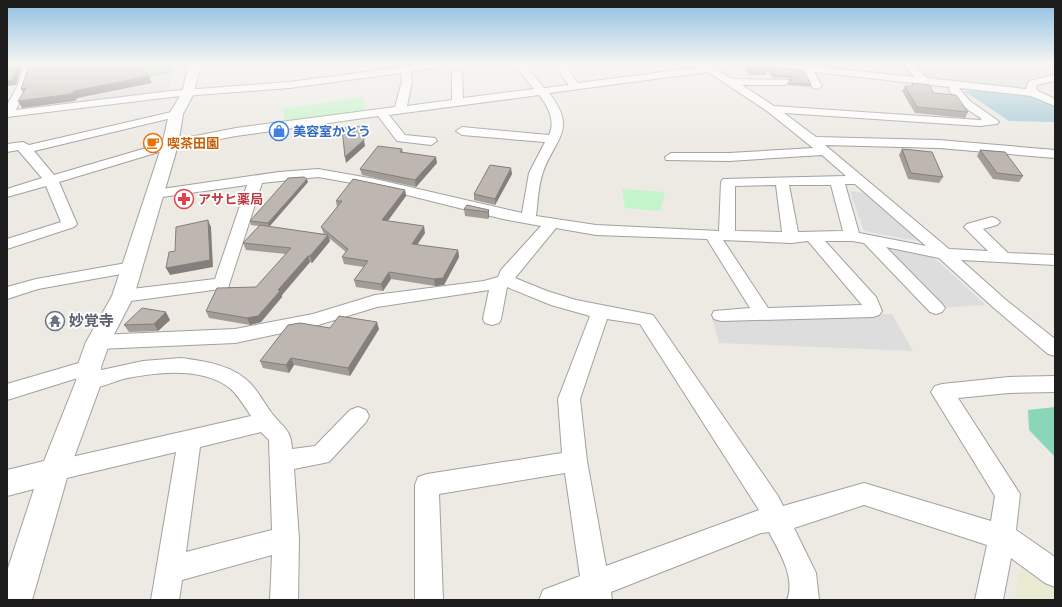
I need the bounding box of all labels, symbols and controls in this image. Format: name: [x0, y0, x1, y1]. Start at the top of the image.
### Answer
shop icon: 美容室かとう: [268, 120, 290, 142]
place label: 美容室かとう: [293, 123, 371, 140]
cafe icon: 喫茶田園: [142, 132, 164, 154]
place label: 喫茶田園: [167, 135, 219, 152]
pharmacy icon: アサヒ薬局: [173, 188, 195, 210]
place label: アサヒ薬局: [198, 191, 263, 208]
temple icon: 妙覚寺: [44, 310, 66, 332]
place label: 妙覚寺: [69, 311, 114, 330]

